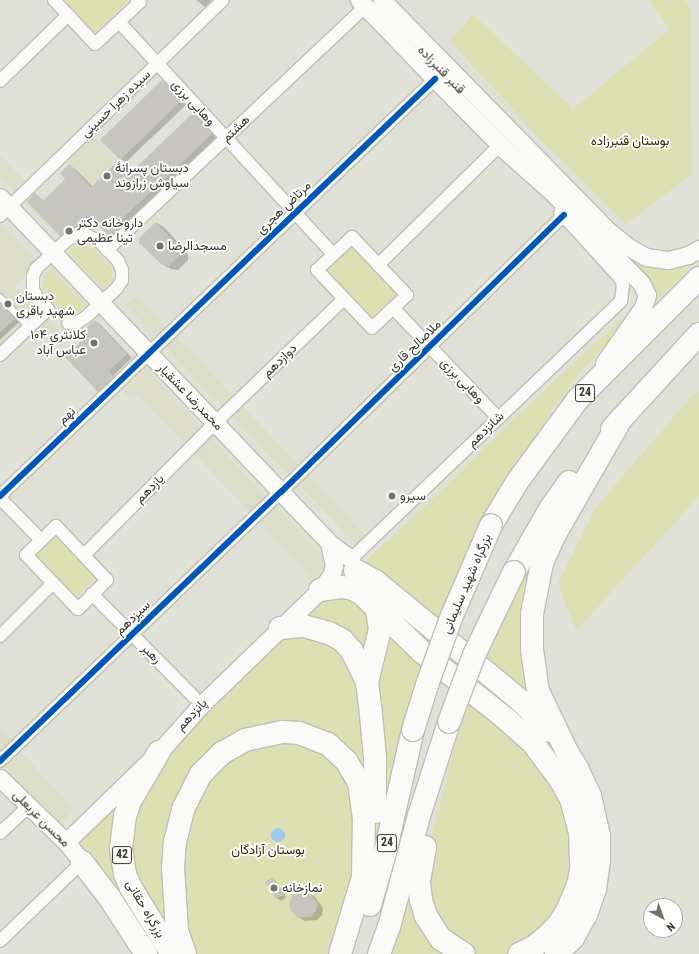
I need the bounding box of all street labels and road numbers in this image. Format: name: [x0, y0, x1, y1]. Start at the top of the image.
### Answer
street label: قنبر قنبرزاده: [414, 43, 468, 97]
street label: سیده زهرا حسینی: [78, 67, 154, 141]
street label: وهابی برزی: [168, 77, 218, 129]
street label: هشتم: [219, 112, 253, 146]
street label: مرتاض هجری: [253, 178, 315, 238]
street label: ملاصالح قاری: [385, 317, 445, 375]
street label: دوازدهم: [259, 341, 301, 381]
street label: وهابی برزی: [437, 355, 487, 407]
street label: محمدرضا عشقیار: [154, 360, 226, 434]
road number: 24: [574, 383, 596, 403]
street label: نهم: [55, 404, 79, 428]
street label: شانزدهم: [464, 409, 508, 451]
street label: یازدهم: [132, 471, 168, 507]
street label: بزرگراه شهید سلیمانی: [439, 532, 495, 636]
street label: سیزدهم: [112, 597, 154, 639]
street label: رهبر: [138, 641, 164, 667]
street label: پانزدهم: [173, 696, 211, 734]
street label: محسن عربعلی: [9, 787, 73, 851]
road number: 24: [376, 833, 398, 853]
road number: 42: [111, 845, 133, 865]
street label: بزرگراه حقانی: [122, 877, 168, 941]

